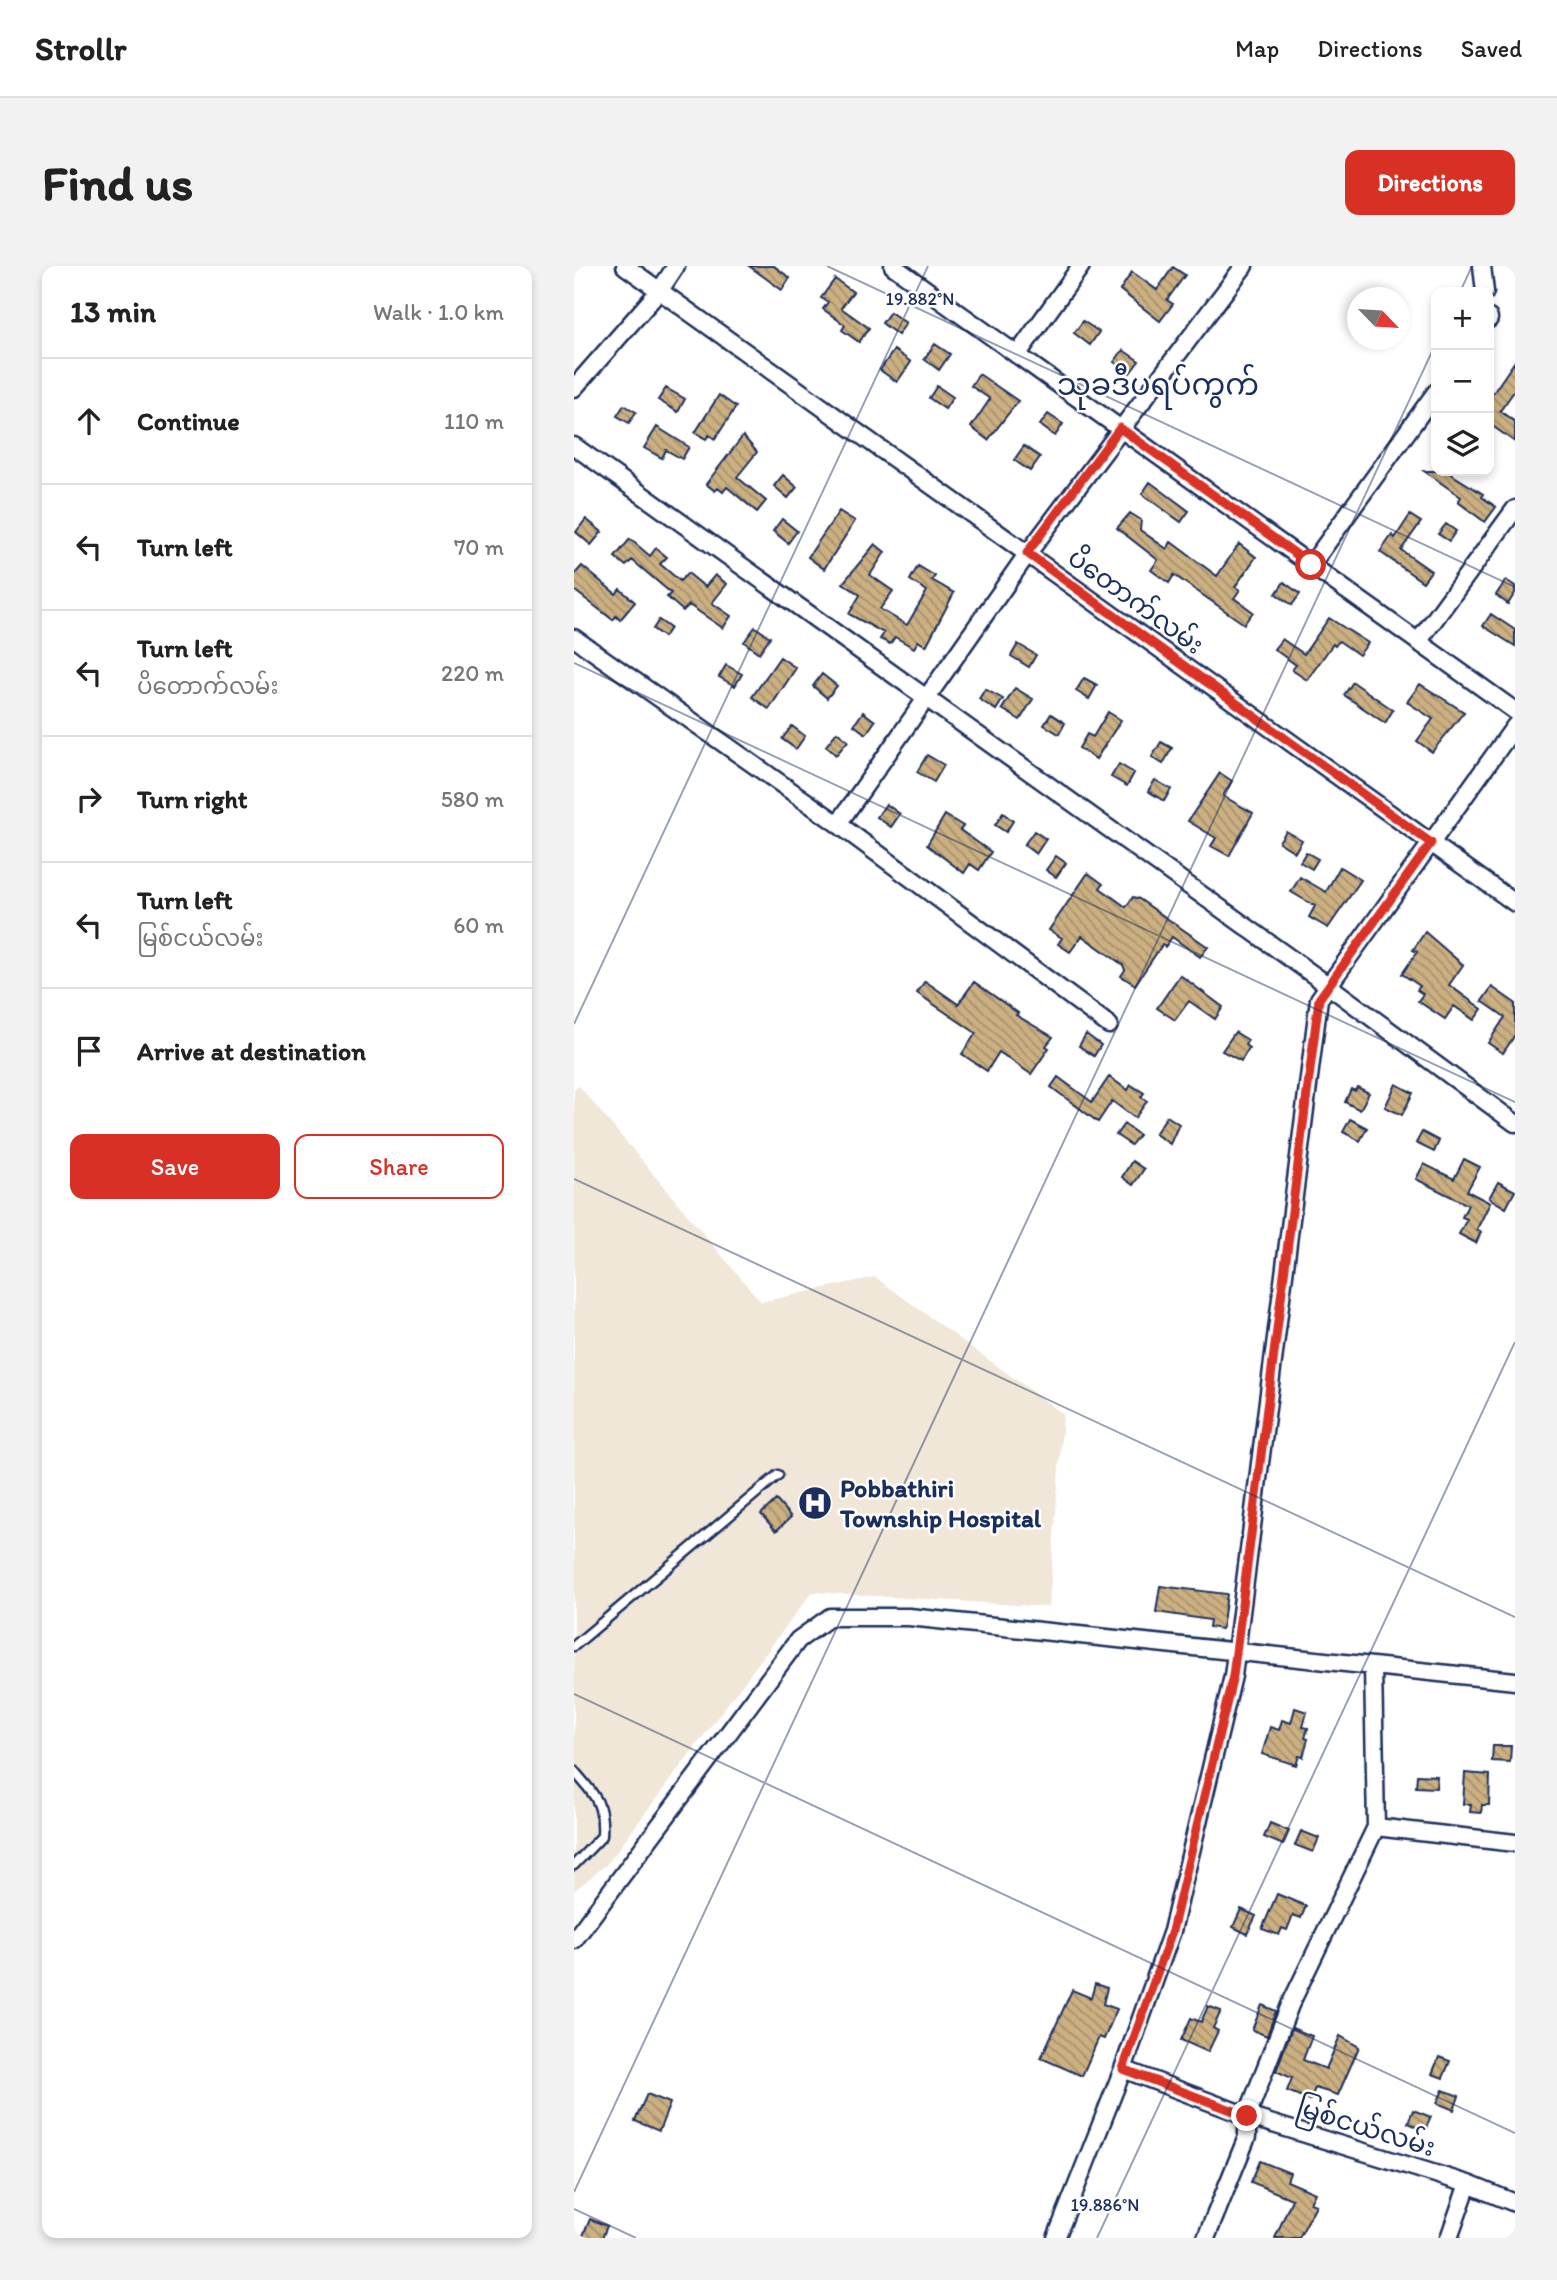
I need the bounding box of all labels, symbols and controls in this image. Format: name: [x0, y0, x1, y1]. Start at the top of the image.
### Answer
text: Strollr: [35, 29, 126, 68]
text: Map: [1235, 34, 1279, 63]
text: Directions: [1317, 34, 1423, 63]
text: Saved: [1461, 34, 1522, 63]
button: Directions: [1345, 150, 1515, 215]
text: Find us: [42, 153, 193, 212]
north arrow: [1347, 287, 1410, 350]
map controls: [1431, 287, 1494, 476]
button: +: [1431, 287, 1494, 350]
text: 19.882°N: [886, 288, 954, 310]
text: 13 min: [70, 293, 156, 330]
text: Walk · 1.0 km: [373, 298, 504, 326]
button: −: [1431, 350, 1494, 413]
district label: သုခဒီပရပ်ကွက်: [1057, 363, 1259, 410]
icon: ahead: [70, 402, 108, 440]
text: Continue: [137, 405, 240, 437]
text: 110 m: [444, 407, 504, 435]
button: layers: [1431, 413, 1494, 476]
icon: left: [70, 528, 108, 566]
text: Turn left: [137, 531, 233, 563]
text: 70 m: [454, 533, 504, 561]
street label: ပိတောက်လမ်း: [1062, 540, 1211, 661]
route start: [1295, 549, 1326, 580]
text: Turn left: [137, 632, 233, 664]
icon: left: [70, 654, 108, 692]
text: 220 m: [441, 659, 504, 687]
text: ပိတောက်လမ်း: [137, 672, 278, 700]
icon: right: [70, 780, 108, 818]
text: Turn right: [137, 783, 248, 815]
text: 580 m: [441, 785, 504, 813]
text: Turn left: [137, 884, 233, 916]
icon: left: [70, 906, 108, 944]
text: 60 m: [453, 911, 504, 939]
text: မြစ်ငယ်လမ်း: [137, 924, 264, 952]
icon: arrive: [70, 1032, 108, 1070]
text: Arrive at destination: [137, 1035, 366, 1067]
button: Save: [70, 1134, 280, 1199]
button: Share: [294, 1134, 504, 1199]
place label: Pobbathiri Township Hospital: [839, 1472, 1042, 1534]
hospital icon: Pobbathiri Township Hospital: [796, 1484, 834, 1522]
street label: မြစ်ငယ်လမ်း: [1291, 2090, 1439, 2168]
route end: [1231, 2100, 1262, 2131]
text: 19.886°N: [1071, 2194, 1139, 2216]

